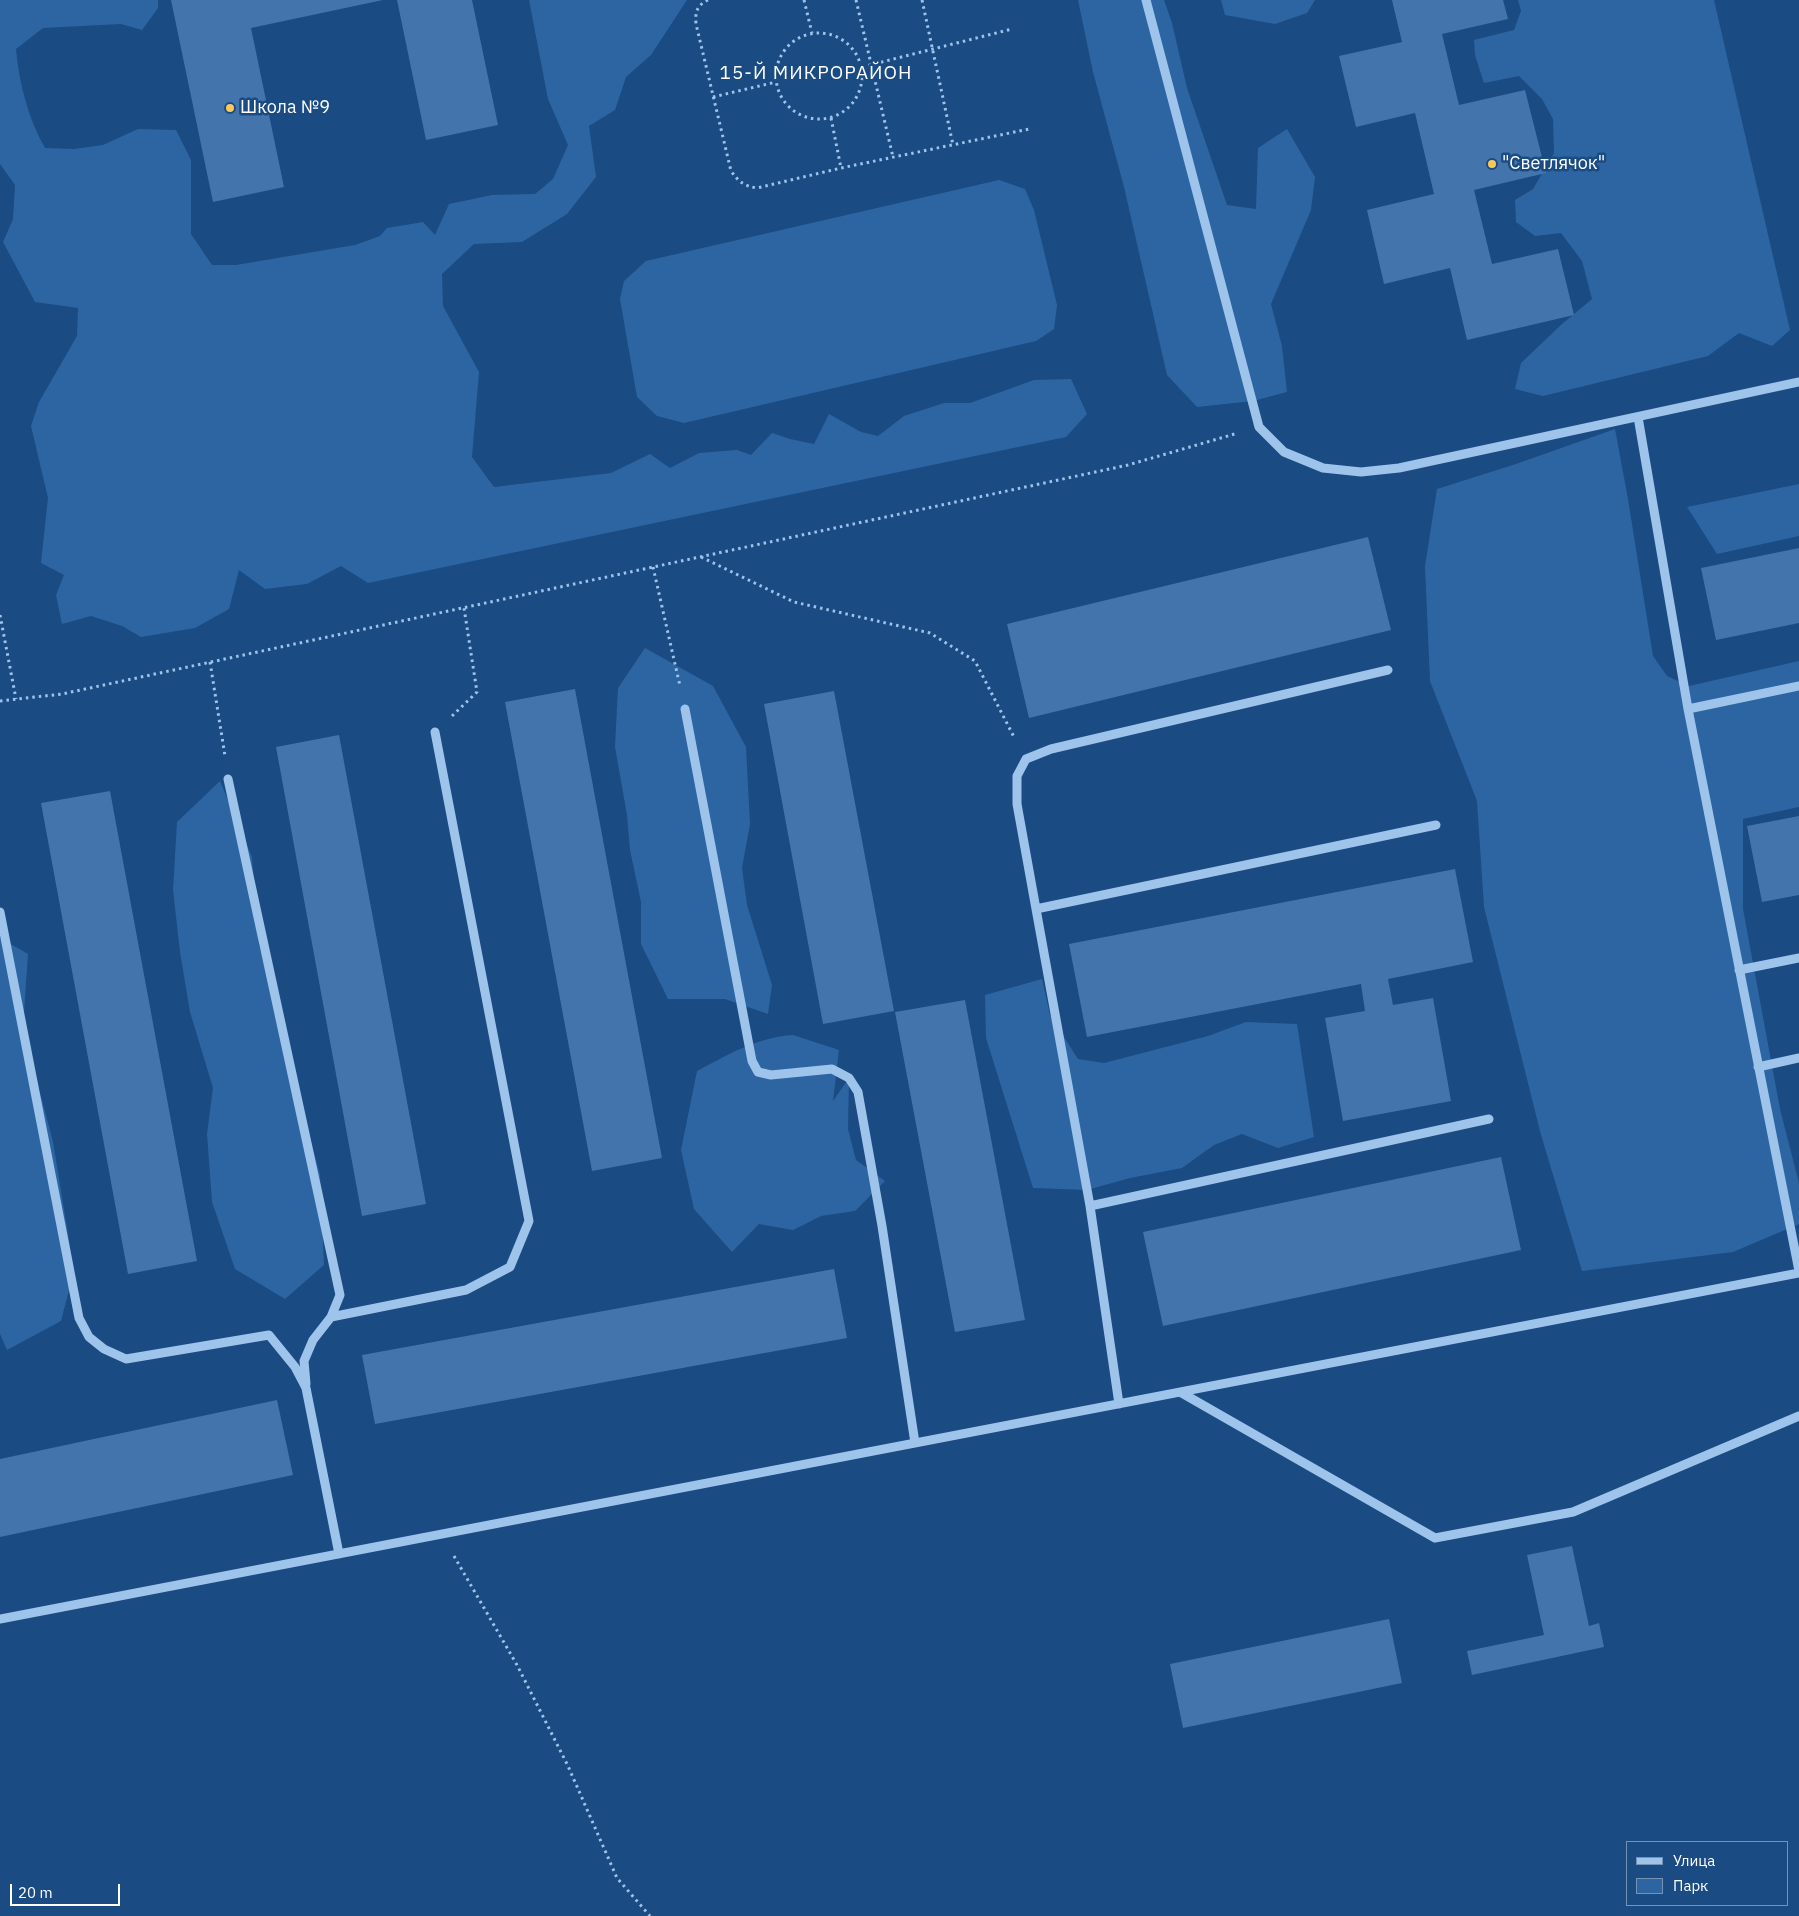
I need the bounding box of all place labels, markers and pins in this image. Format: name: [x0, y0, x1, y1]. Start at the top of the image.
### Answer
place label: Школа №9: [240, 97, 330, 119]
marker: Школа №9: [224, 102, 236, 114]
place label: "Светлячок": [1502, 153, 1605, 175]
marker: "Светлячок": [1486, 158, 1498, 170]

